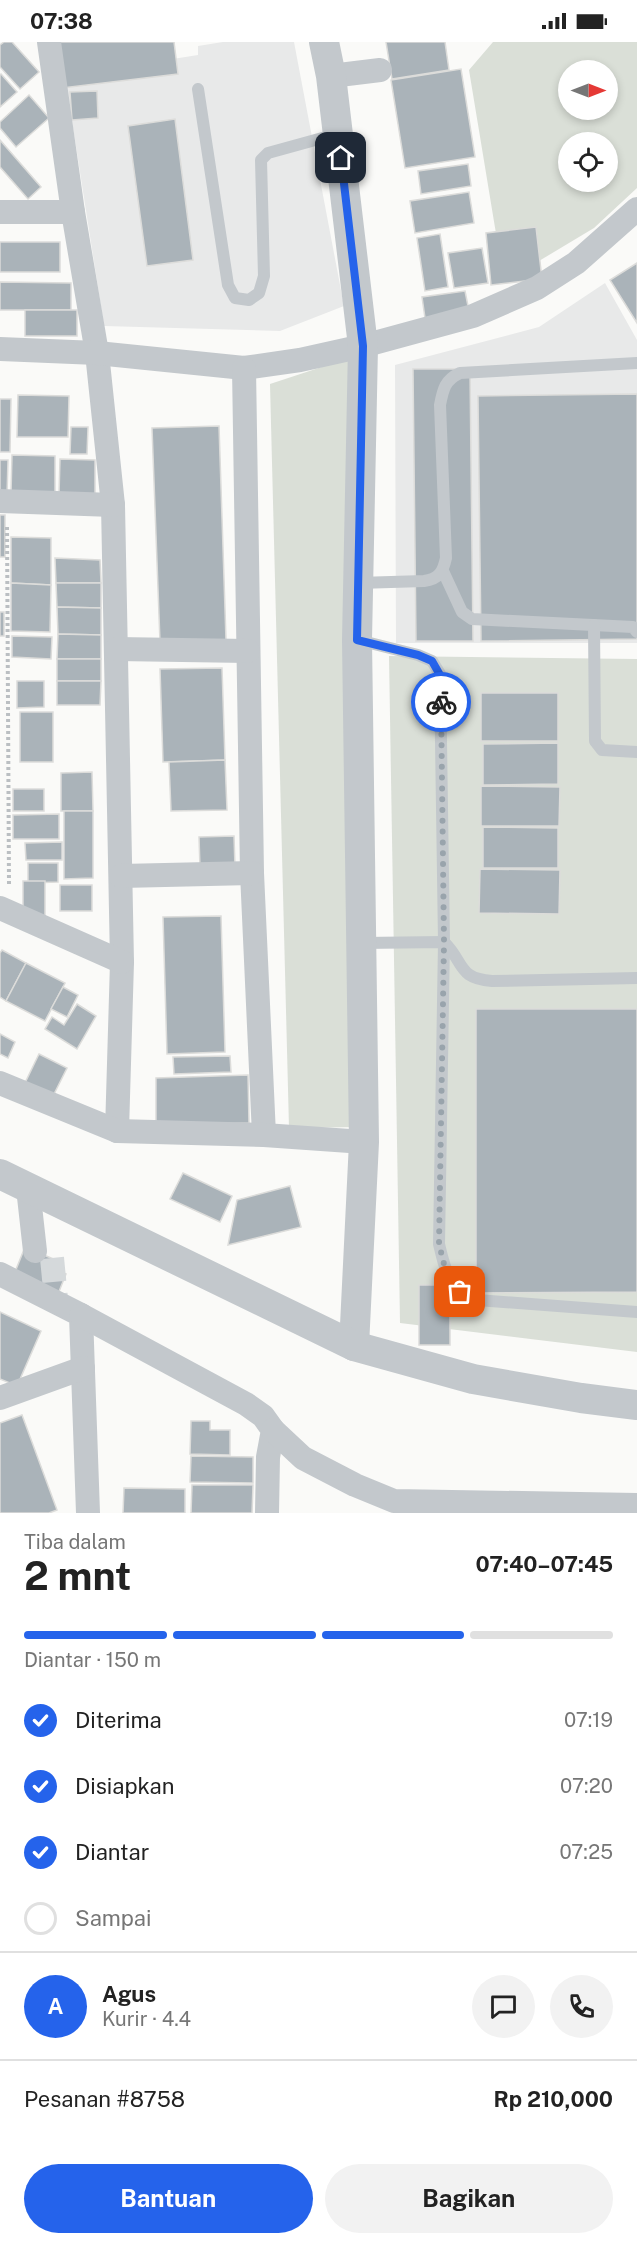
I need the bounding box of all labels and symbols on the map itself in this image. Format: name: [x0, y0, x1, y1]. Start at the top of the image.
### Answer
north arrow: [558, 60, 618, 120]
pin: [315, 132, 366, 183]
courier: [411, 672, 471, 732]
pin: [434, 1266, 485, 1317]

